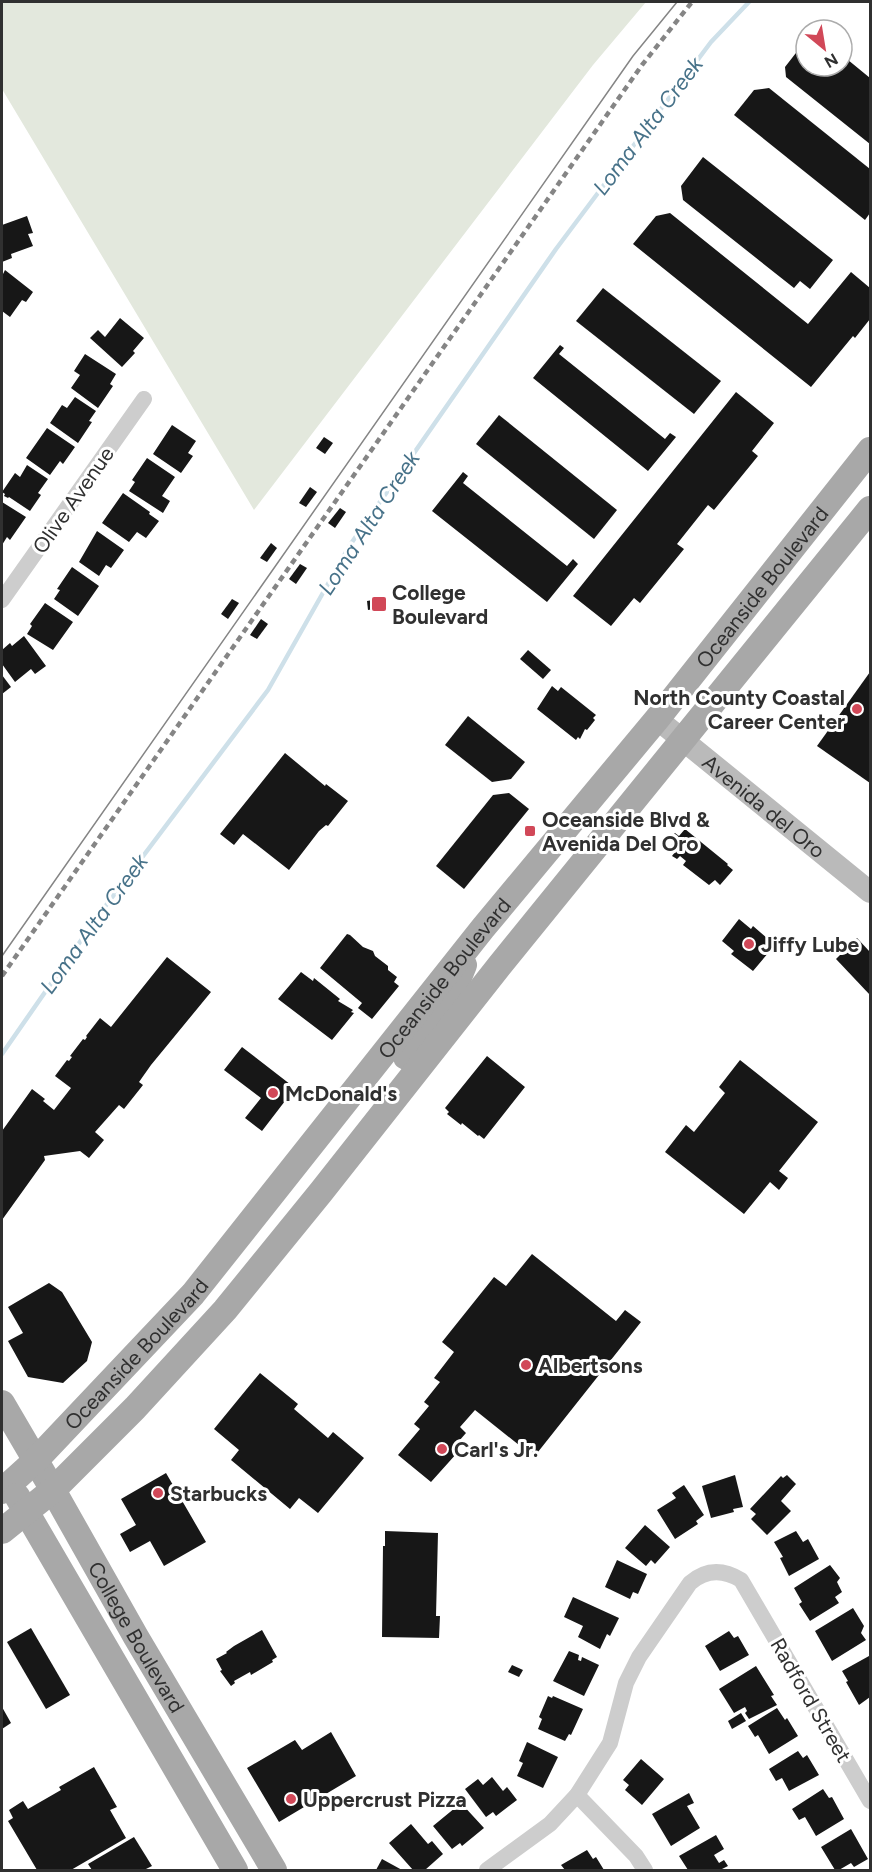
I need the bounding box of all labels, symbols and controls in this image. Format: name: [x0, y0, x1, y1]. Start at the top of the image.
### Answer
north arrow: [794, 18, 854, 78]
text: N: [821, 49, 841, 72]
water label: Loma Alta Creek: [587, 51, 710, 200]
street label: Olive Avenue: [27, 442, 119, 558]
water label: Loma Alta Creek: [312, 445, 426, 600]
street label: Oceanside Boulevard: [690, 501, 833, 672]
place label: College Boulevard: [392, 580, 488, 629]
marker: College Boulevard: [370, 595, 388, 613]
place label: North County Coastal Career Center: [633, 685, 845, 734]
marker: North County Coastal Career Center: [850, 702, 864, 716]
street label: Avenida del Oro: [698, 749, 830, 863]
place label: Oceanside Blvd & Avenida Del Oro: [542, 807, 710, 856]
marker: Oceanside Blvd & Avenida Del Oro: [523, 824, 537, 838]
water label: Loma Alta Creek: [34, 848, 155, 999]
street label: Oceanside Boulevard: [372, 892, 516, 1063]
place label: Jiffy Lube: [761, 932, 859, 957]
marker: Jiffy Lube: [742, 937, 756, 951]
place label: McDonald's: [285, 1081, 397, 1106]
marker: McDonald's: [266, 1086, 280, 1100]
street label: Oceanside Boulevard: [59, 1273, 213, 1435]
place label: Albertsons: [538, 1353, 643, 1378]
marker: Albertsons: [519, 1358, 533, 1372]
place label: Carl's Jr.: [454, 1437, 538, 1462]
marker: Carl's Jr.: [435, 1442, 449, 1456]
place label: Starbucks: [170, 1481, 267, 1506]
marker: Starbucks: [151, 1486, 165, 1500]
street label: College Boulevard: [83, 1557, 190, 1717]
street label: Radford Street: [765, 1633, 857, 1767]
place label: Uppercrust Pizza: [303, 1787, 467, 1812]
marker: Uppercrust Pizza: [284, 1792, 298, 1806]

